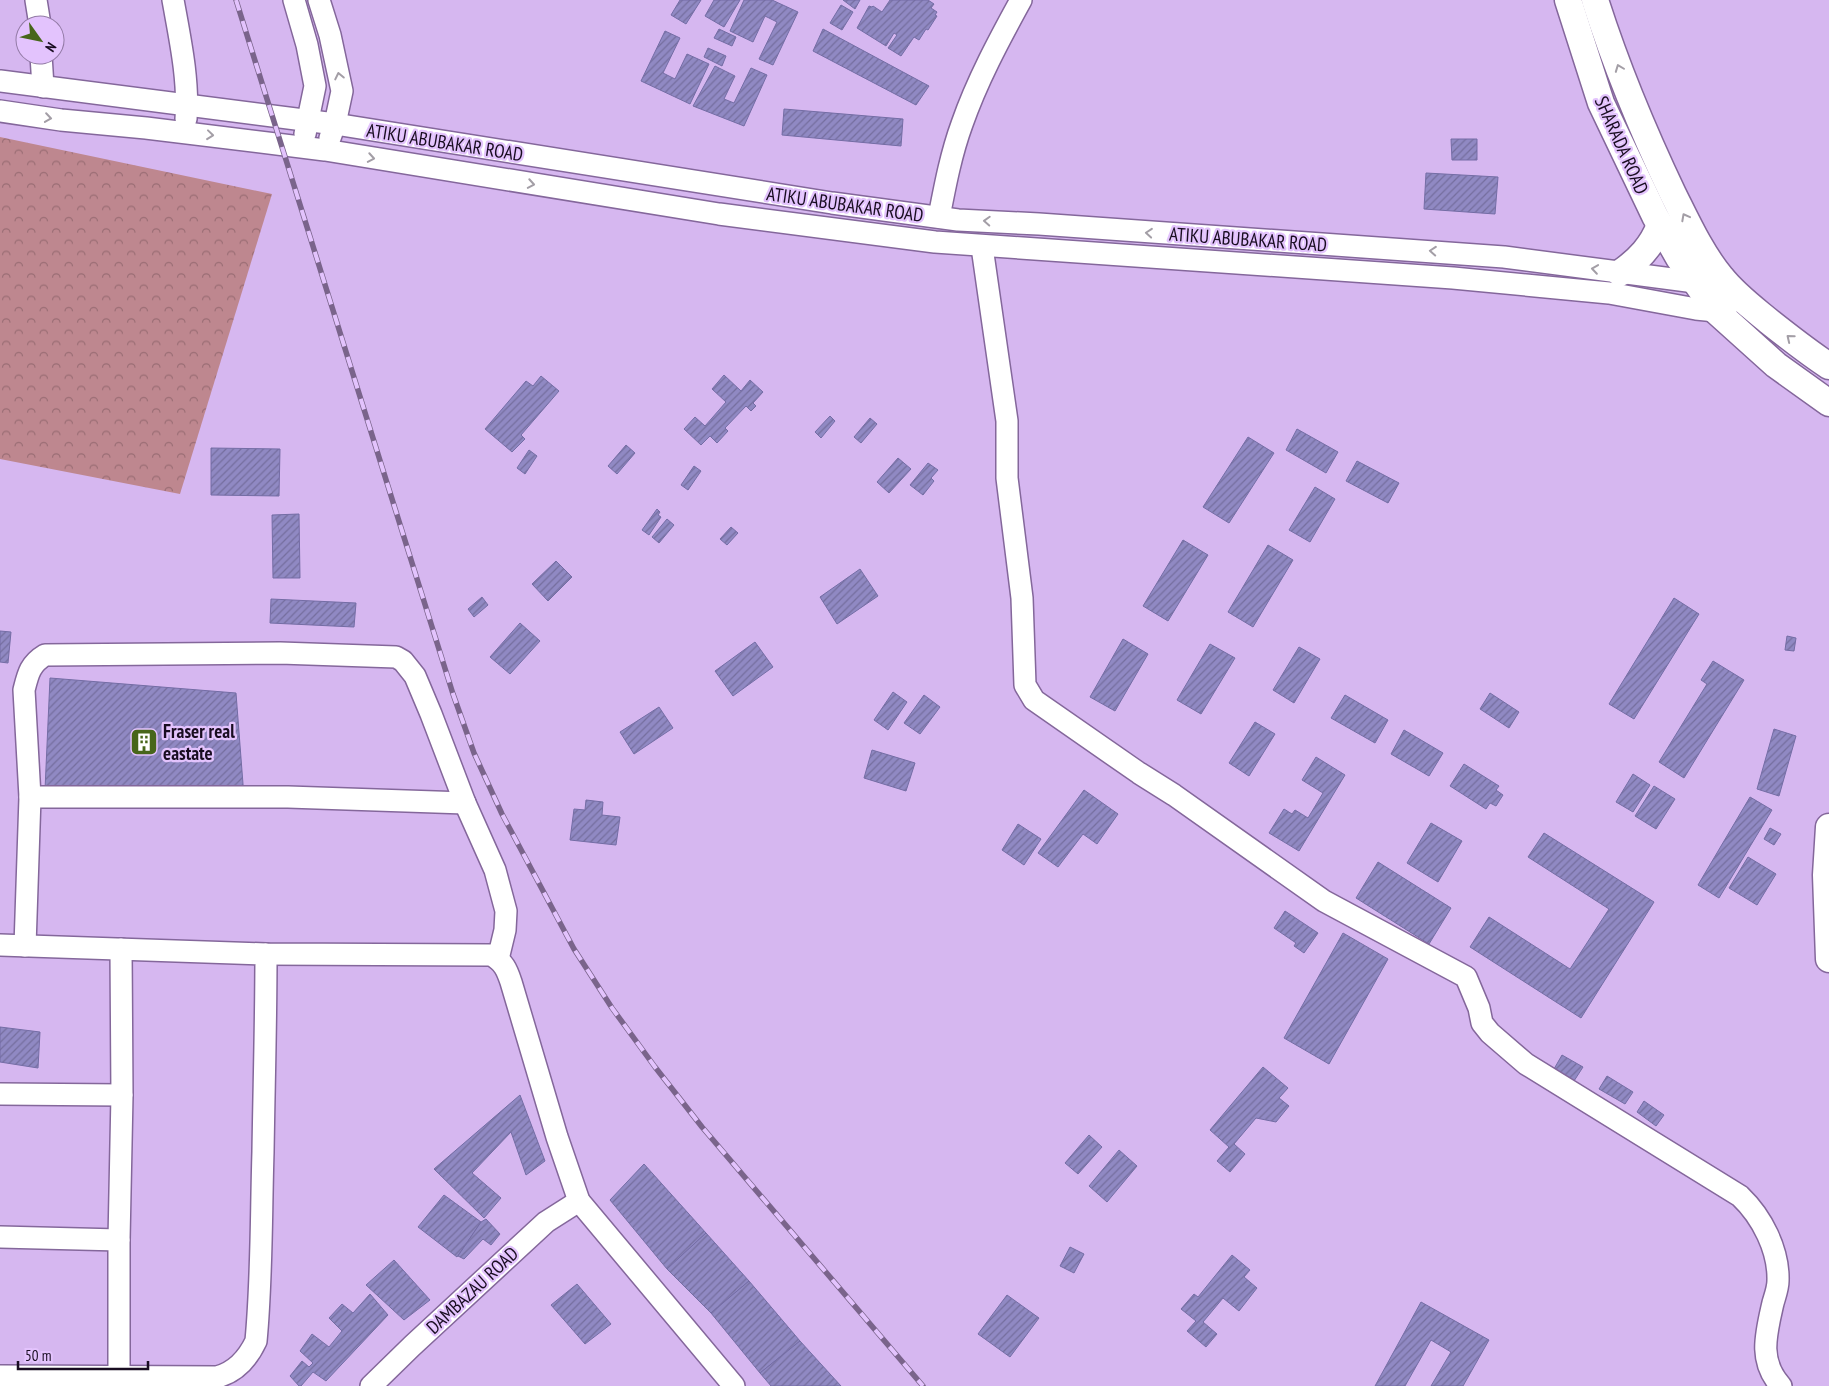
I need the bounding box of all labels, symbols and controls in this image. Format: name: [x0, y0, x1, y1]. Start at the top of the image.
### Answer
north arrow: [15, 15, 65, 65]
text: N: [41, 39, 61, 55]
one-way arrow: [1615, 64, 1625, 73]
one-way arrow: [334, 72, 344, 81]
street label: SHARADA ROAD: [1590, 92, 1654, 198]
one-way arrow: [44, 112, 53, 122]
street label: ATIKU ABUBAKAR ROAD: [365, 118, 525, 166]
one-way arrow: [206, 129, 214, 140]
one-way arrow: [366, 152, 375, 162]
one-way arrow: [527, 178, 535, 188]
street label: ATIKU ABUBAKAR ROAD: [765, 181, 925, 227]
one-way arrow: [1681, 213, 1691, 222]
one-way arrow: [982, 216, 990, 227]
street label: ATIKU ABUBAKAR ROAD: [1168, 222, 1328, 256]
one-way arrow: [1144, 227, 1152, 238]
one-way arrow: [1429, 246, 1437, 257]
one-way arrow: [1590, 264, 1598, 275]
one-way arrow: [1786, 334, 1795, 343]
place label: Fraser real eastate: [163, 719, 235, 765]
building icon: Fraser real eastate: [129, 727, 159, 757]
street label: DAMBAZAU ROAD: [421, 1241, 523, 1339]
scale bar: [18, 1338, 148, 1370]
text: 50 m: [25, 1346, 51, 1365]

